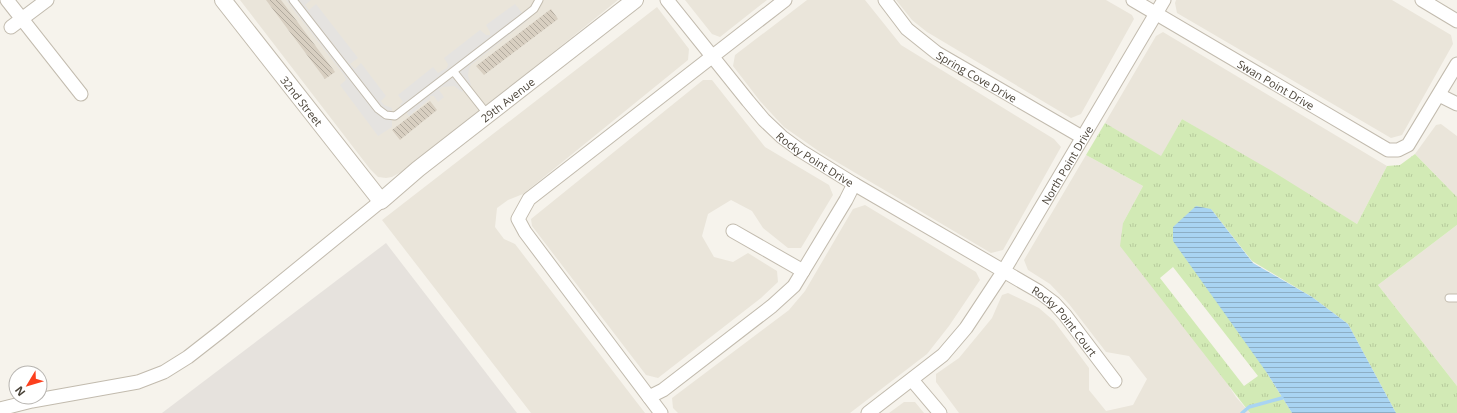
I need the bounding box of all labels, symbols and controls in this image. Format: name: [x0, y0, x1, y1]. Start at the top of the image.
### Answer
street label: Spring Cove Drive: [934, 47, 1020, 105]
street label: Swan Point Drive: [1235, 56, 1317, 113]
street label: 32nd Street: [278, 73, 326, 129]
street label: 29th Avenue: [477, 74, 538, 125]
street label: North Point Drive: [1037, 122, 1096, 207]
street label: Rocky Point Drive: [773, 128, 857, 190]
street label: Rocky Point Court: [1029, 282, 1101, 359]
north arrow: [8, 365, 48, 405]
text: N: [11, 383, 28, 400]

